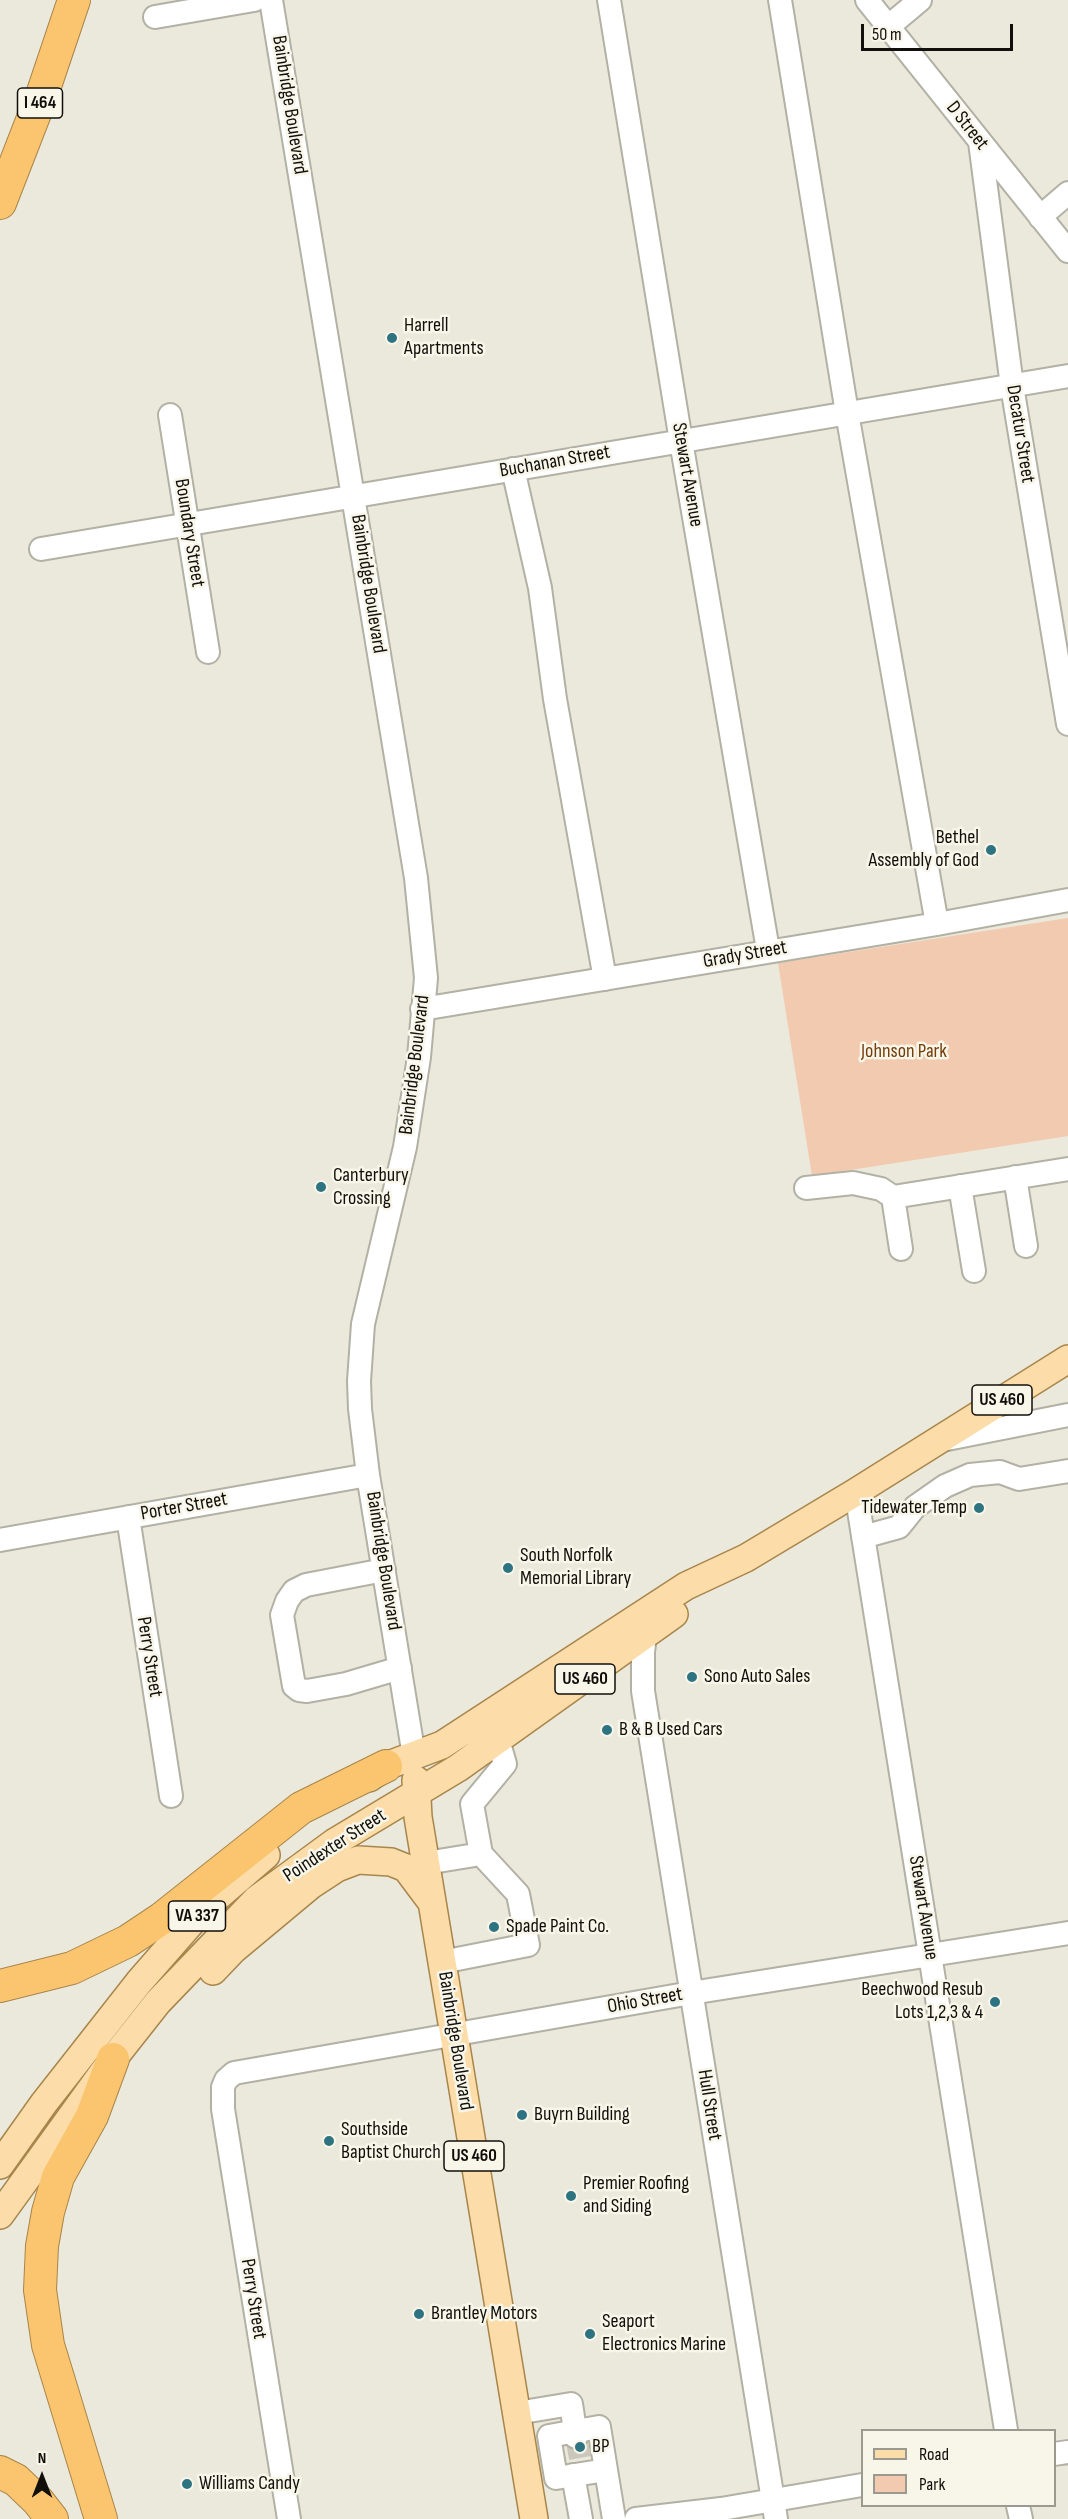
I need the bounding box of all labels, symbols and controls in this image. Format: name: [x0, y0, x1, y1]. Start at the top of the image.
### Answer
scale bar: [864, 12, 1016, 50]
text: 50 m: [872, 24, 902, 45]
street label: Bainbridge Boulevard: [266, 34, 312, 176]
road number: I 464: [18, 88, 63, 118]
street label: D Street: [941, 97, 993, 155]
place label: Harrell Apartments: [404, 314, 484, 361]
marker: Harrell Apartments: [385, 331, 399, 345]
street label: Decatur Street: [1000, 383, 1040, 485]
street label: Stewart Avenue: [666, 421, 708, 529]
street label: Buchanan Street: [498, 440, 612, 484]
street label: Boundary Street: [169, 477, 209, 589]
street label: Bainbridge Boulevard: [345, 513, 391, 655]
place label: Bethel Assembly of God: [869, 826, 979, 873]
marker: Bethel Assembly of God: [984, 843, 998, 857]
street label: Grady Street: [701, 936, 789, 974]
street label: Bainbridge Boulevard: [395, 994, 435, 1136]
park label: Johnson Park: [861, 1040, 947, 1064]
place label: Canterbury Crossing: [333, 1164, 409, 1211]
marker: Canterbury Crossing: [314, 1180, 328, 1194]
road number: US 460: [972, 1385, 1032, 1415]
street label: Porter Street: [139, 1488, 229, 1526]
street label: Bainbridge Boulevard: [360, 1490, 406, 1632]
place label: Tidewater Temp: [861, 1496, 967, 1520]
marker: Tidewater Temp: [972, 1501, 986, 1515]
place label: South Norfolk Memorial Library: [520, 1544, 631, 1591]
marker: South Norfolk Memorial Library: [501, 1561, 515, 1575]
street label: Perry Street: [131, 1615, 167, 1699]
road number: US 460: [555, 1664, 615, 1694]
place label: Sono Auto Sales: [704, 1665, 810, 1689]
marker: Sono Auto Sales: [685, 1670, 699, 1684]
place label: B & B Used Cars: [619, 1718, 723, 1742]
marker: B & B Used Cars: [600, 1723, 614, 1737]
street label: Poindexter Street: [279, 1804, 391, 1888]
street label: Stewart Avenue: [903, 1854, 943, 1962]
road number: VA 337: [168, 1901, 226, 1931]
place label: Spade Paint Co.: [506, 1915, 609, 1939]
marker: Spade Paint Co.: [487, 1920, 501, 1934]
street label: Bainbridge Boulevard: [432, 1970, 478, 2112]
place label: Beechwood Resub Lots 1,2,3 & 4: [861, 1978, 983, 2025]
street label: Ohio Street: [606, 1983, 684, 2019]
marker: Beechwood Resub Lots 1,2,3 & 4: [988, 1995, 1002, 2009]
street label: Hull Street: [692, 2068, 726, 2142]
place label: Buyrn Building: [534, 2103, 630, 2127]
marker: Buyrn Building: [515, 2108, 529, 2122]
place label: Southside Baptist Church: [341, 2118, 441, 2165]
marker: Southside Baptist Church: [322, 2134, 336, 2148]
road number: US 460: [444, 2141, 504, 2171]
place label: Premier Roofing and Siding: [583, 2172, 689, 2219]
marker: Premier Roofing and Siding: [564, 2189, 578, 2203]
street label: Perry Street: [235, 2257, 271, 2341]
place label: Brantley Motors: [431, 2302, 537, 2326]
marker: Brantley Motors: [412, 2307, 426, 2321]
place label: Seaport Electronics Marine: [602, 2310, 726, 2357]
marker: Seaport Electronics Marine: [583, 2327, 597, 2341]
legend: [861, 2429, 1056, 2507]
place label: BP: [592, 2435, 609, 2459]
marker: BP: [573, 2440, 587, 2454]
text: Road: [919, 2444, 949, 2465]
north arrow: [12, 2447, 72, 2507]
text: N: [38, 2449, 46, 2468]
place label: Williams Candy: [199, 2472, 300, 2496]
text: Park: [919, 2474, 945, 2495]
marker: Williams Candy: [180, 2477, 194, 2491]

